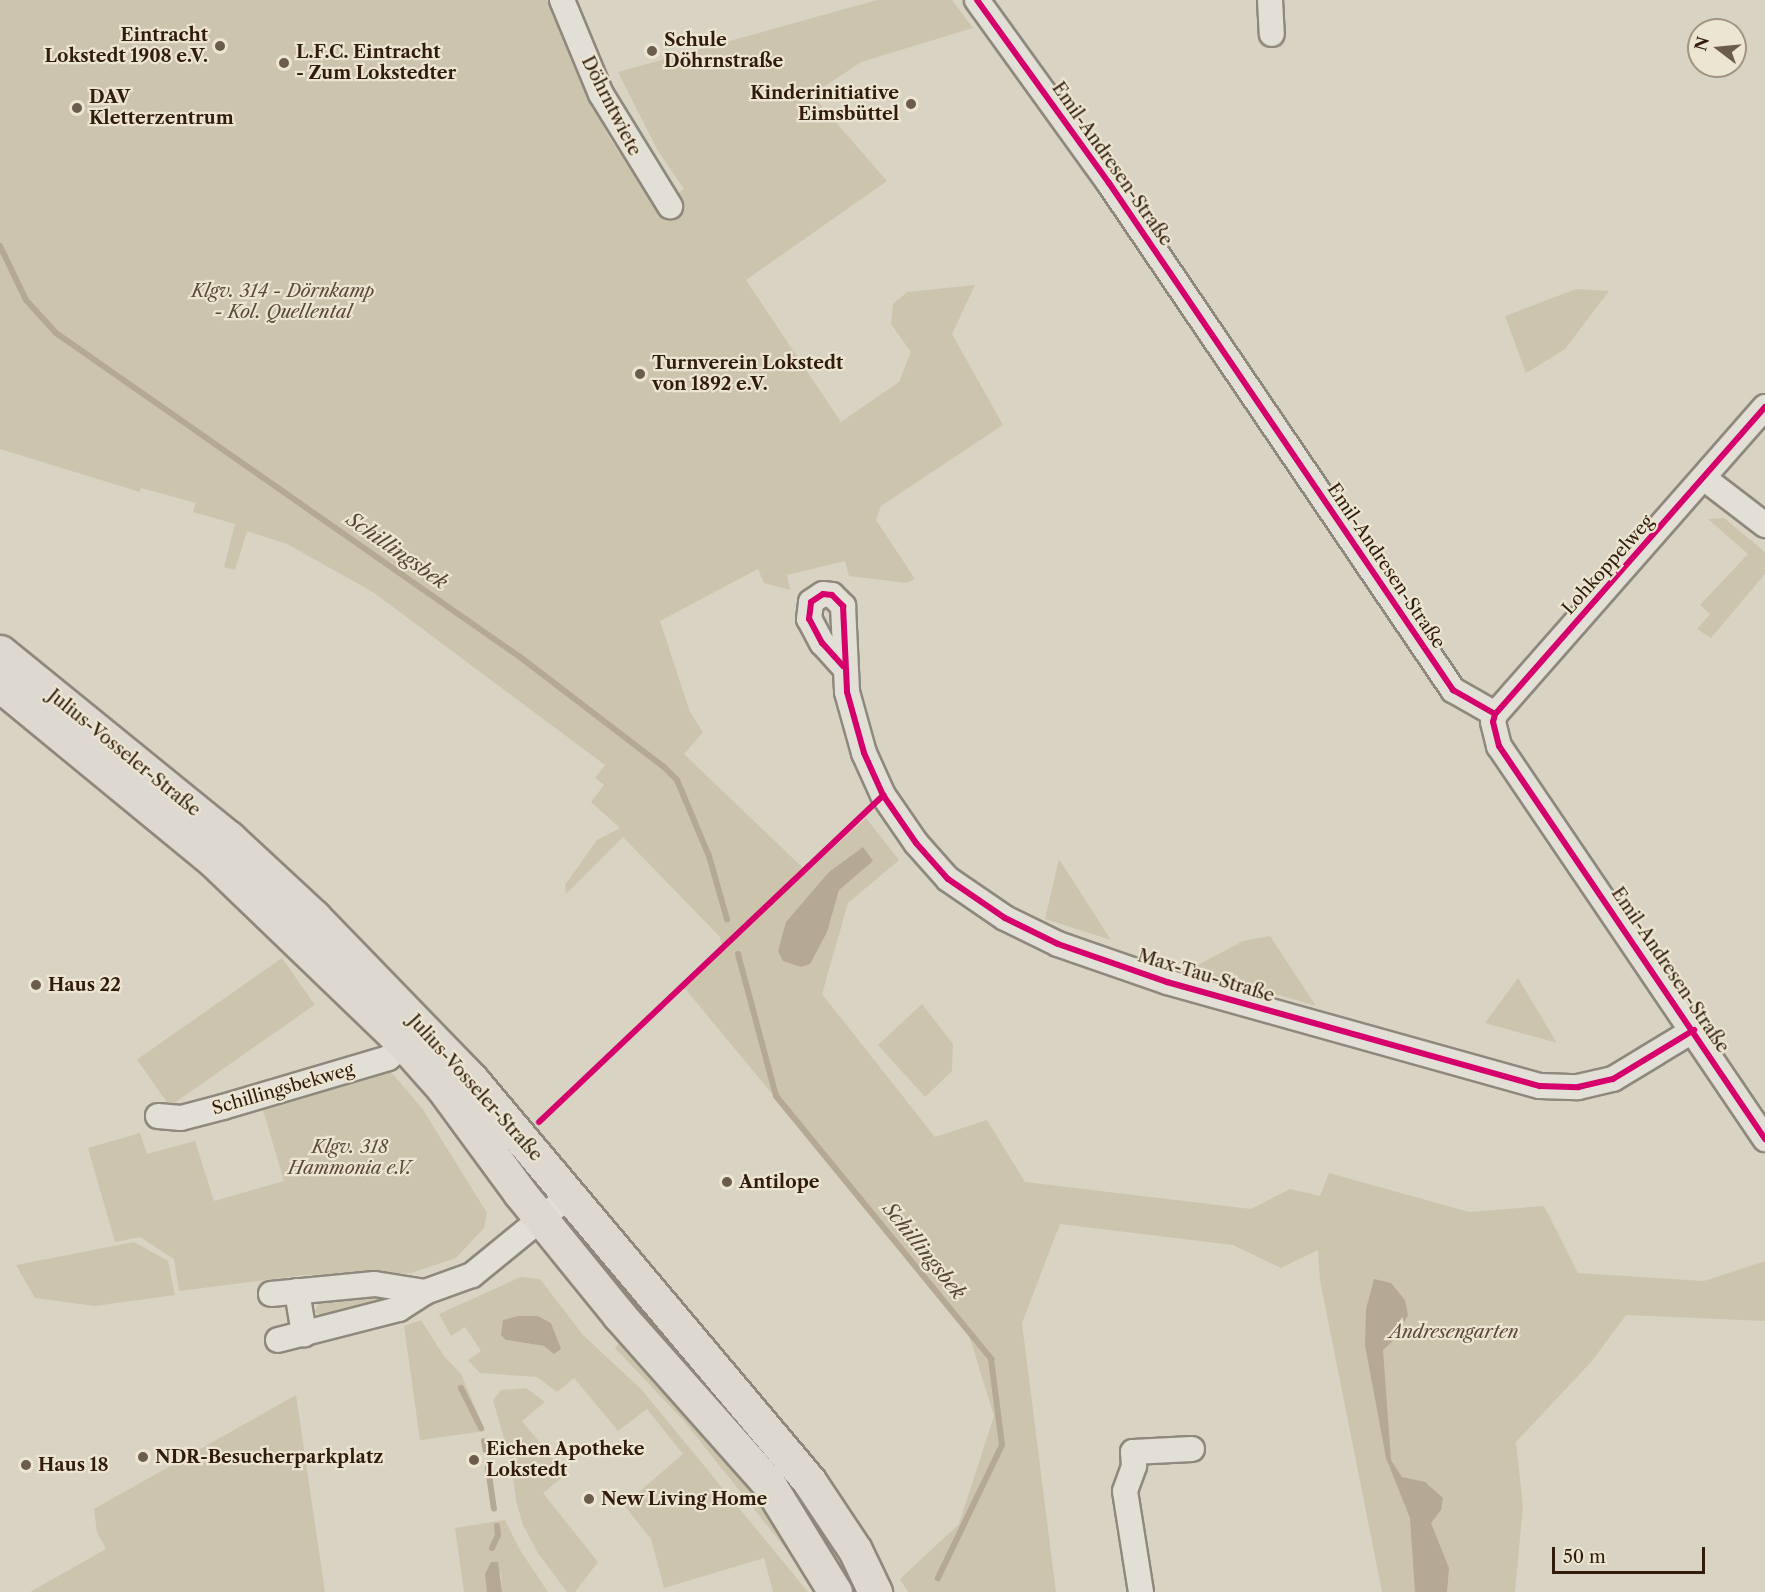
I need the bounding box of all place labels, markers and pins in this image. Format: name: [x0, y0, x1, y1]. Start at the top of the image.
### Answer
place label: Eintracht Lokstedt 1908 e.V.: [45, 25, 208, 68]
place label: Schule Döhrnstraße: [664, 30, 783, 72]
marker: Eintracht Lokstedt 1908 e.V.: [213, 39, 227, 53]
place label: L.F.C. Eintracht - Zum Lokstedter: [296, 42, 456, 84]
marker: Schule Döhrnstraße: [645, 44, 659, 58]
marker: L.F.C. Eintracht - Zum Lokstedter: [277, 56, 291, 70]
place label: Kinderinitiative Eimsbüttel: [750, 83, 899, 125]
place label: DAV Kletterzentrum: [89, 87, 234, 130]
marker: Kinderinitiative Eimsbüttel: [904, 97, 918, 111]
marker: DAV Kletterzentrum: [70, 101, 84, 115]
place label: Turnverein Lokstedt von 1892 e.V.: [652, 353, 843, 395]
marker: Turnverein Lokstedt von 1892 e.V.: [633, 367, 647, 381]
place label: Haus 22: [48, 974, 121, 996]
marker: Haus 22: [29, 978, 43, 992]
place label: Antilope: [739, 1171, 819, 1193]
marker: Antilope: [720, 1175, 734, 1189]
place label: Eichen Apotheke Lokstedt: [486, 1439, 645, 1482]
place label: NDR-Besucherparkplatz: [155, 1446, 383, 1468]
marker: NDR-Besucherparkplatz: [136, 1450, 150, 1464]
marker: Eichen Apotheke Lokstedt: [467, 1453, 481, 1467]
place label: Haus 18: [38, 1454, 109, 1476]
marker: Haus 18: [19, 1458, 33, 1472]
place label: New Living Home: [601, 1488, 768, 1510]
marker: New Living Home: [582, 1492, 596, 1506]

